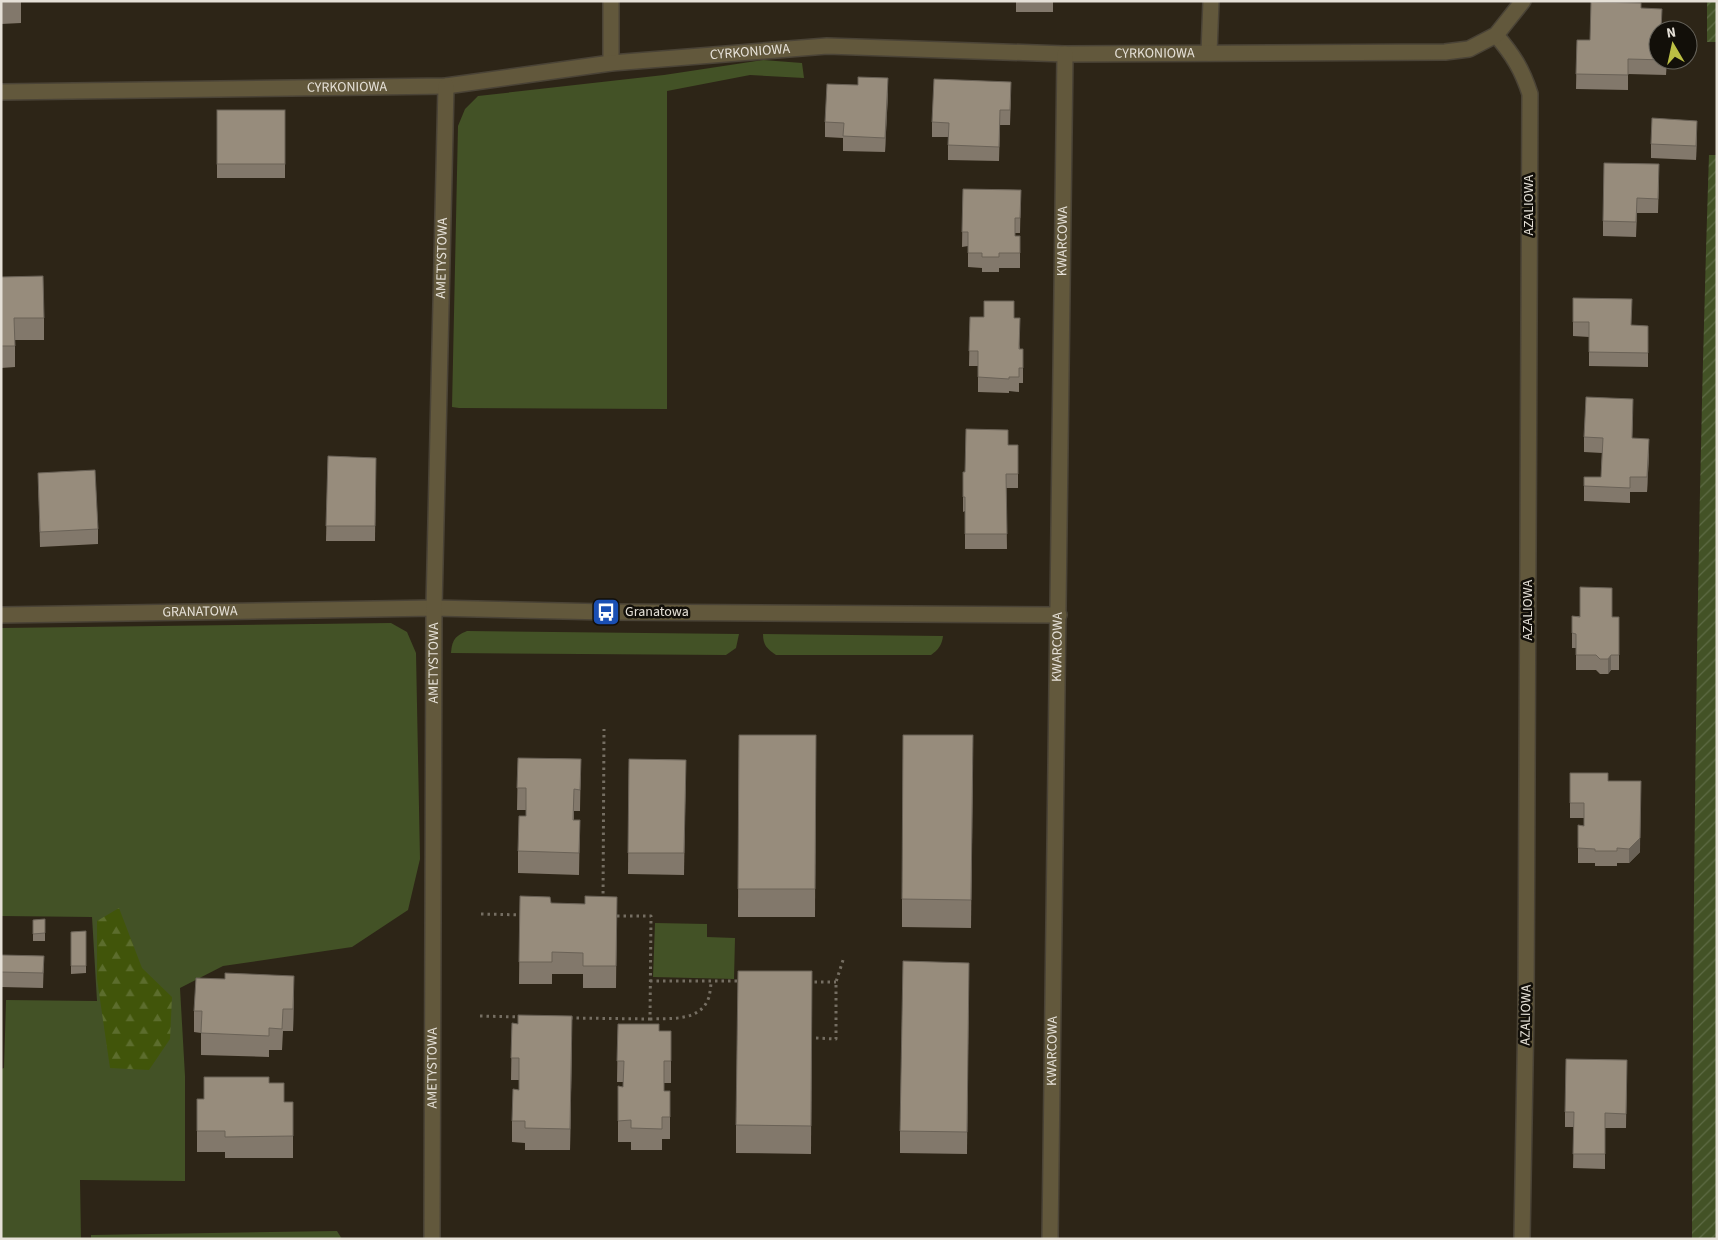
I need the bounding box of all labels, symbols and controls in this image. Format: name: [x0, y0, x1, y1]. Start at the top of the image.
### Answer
north arrow: [1648, 20, 1698, 70]
text: N: [1665, 23, 1677, 44]
street label: CYRKONIOWA: [709, 39, 791, 65]
street label: CYRKONIOWA: [1114, 43, 1195, 64]
street label: CYRKONIOWA: [307, 77, 388, 98]
street label: AZALIOWA: [1519, 174, 1539, 235]
street label: KWARCOWA: [1052, 206, 1073, 276]
street label: AMETYSTOWA: [431, 217, 453, 299]
street label: AZALIOWA: [1518, 579, 1538, 640]
bus stop icon: Granatowa: [591, 597, 621, 627]
street label: GRANATOWA: [162, 601, 238, 622]
place label: Granatowa: [625, 602, 689, 622]
street label: KWARCOWA: [1047, 612, 1068, 682]
street label: AMETYSTOWA: [424, 622, 444, 704]
street label: AZALIOWA: [1515, 984, 1537, 1046]
street label: KWARCOWA: [1042, 1016, 1063, 1086]
street label: AMETYSTOWA: [422, 1027, 443, 1109]

